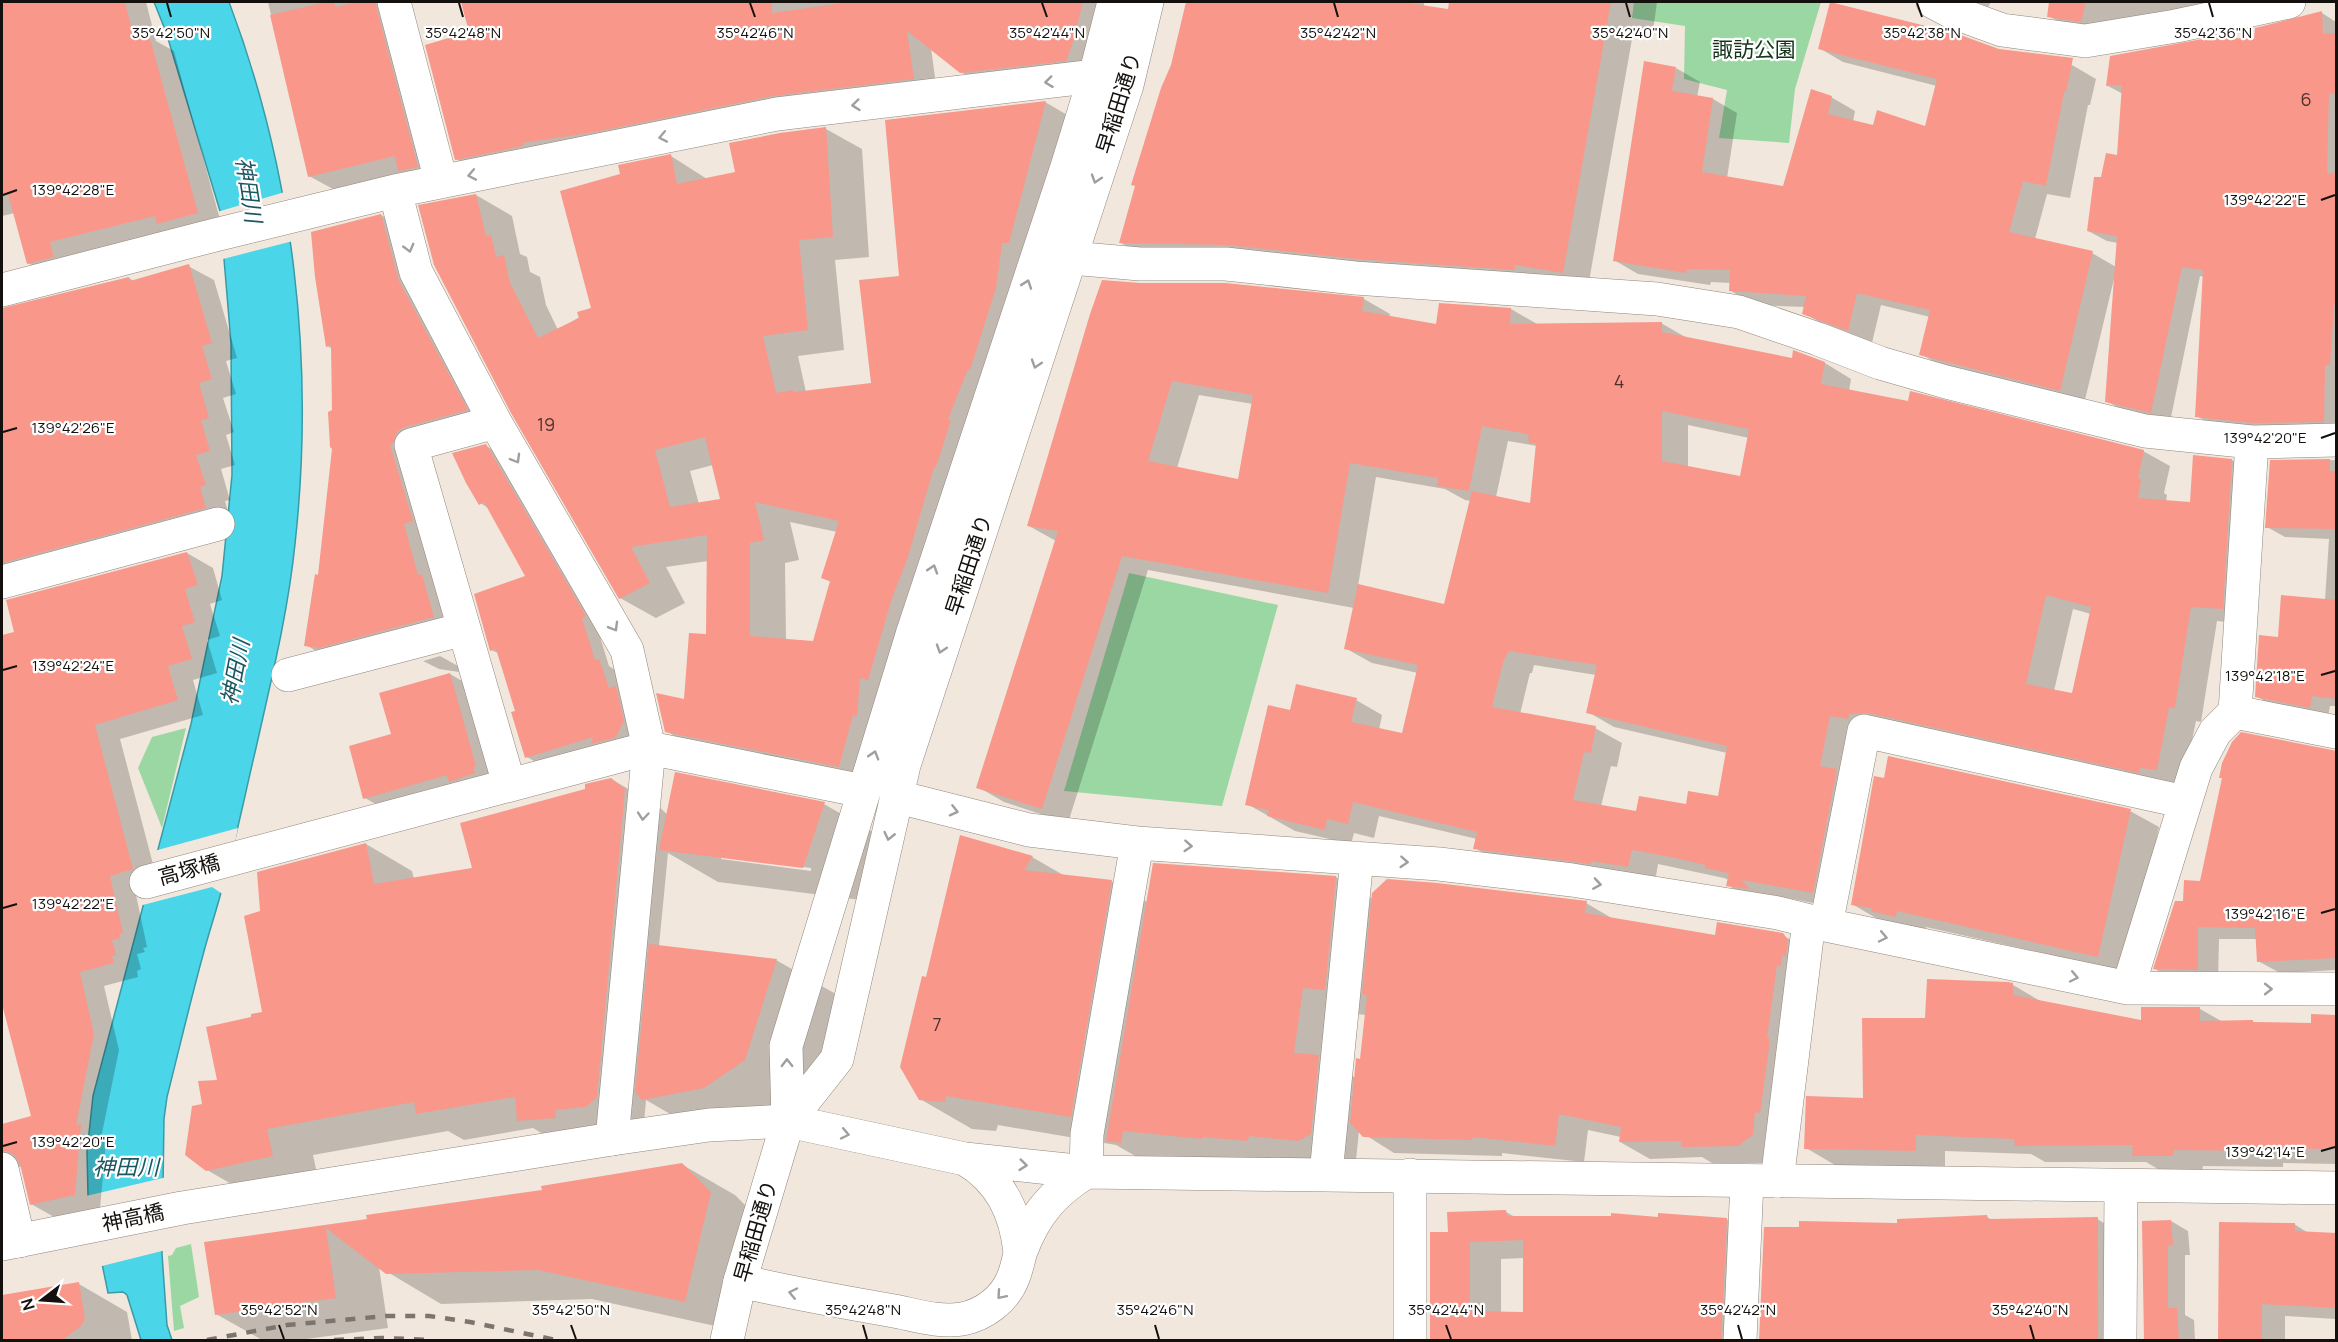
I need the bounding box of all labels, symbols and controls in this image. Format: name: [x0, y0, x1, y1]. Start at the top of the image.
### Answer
text: 35°42'50"N: [132, 22, 210, 43]
text: 35°42'48"N: [425, 22, 501, 43]
text: 35°42'46"N: [717, 22, 793, 43]
text: 35°42'44"N: [1009, 22, 1085, 43]
text: 35°42'42"N: [1300, 22, 1376, 43]
text: 35°42'40"N: [1592, 22, 1668, 43]
text: 35°42'38"N: [1883, 22, 1961, 43]
text: 35°42'36"N: [2174, 22, 2252, 43]
park label: 諏訪公園: [1712, 35, 1796, 63]
street label: 早稲田通り: [1089, 48, 1147, 157]
one-way arrow: [1045, 75, 1054, 87]
house number: 6: [2300, 87, 2312, 111]
one-way arrow: [851, 98, 860, 111]
one-way arrow: [659, 130, 669, 143]
water label: 神田川: [229, 155, 269, 227]
one-way arrow: [467, 168, 477, 181]
one-way arrow: [1091, 173, 1104, 184]
text: 139°42'28"E: [32, 179, 114, 200]
text: 139°42'22"E: [2224, 189, 2306, 210]
one-way arrow: [402, 243, 415, 253]
one-way arrow: [1020, 279, 1033, 290]
one-way arrow: [1031, 358, 1043, 369]
house number: 4: [1614, 369, 1624, 393]
house number: 19: [537, 412, 555, 436]
text: 139°42'26"E: [31, 417, 115, 438]
text: 139°42'20"E: [2224, 427, 2306, 448]
one-way arrow: [509, 452, 521, 463]
street label: 早稲田通り: [939, 510, 998, 619]
one-way arrow: [926, 564, 938, 575]
one-way arrow: [607, 621, 618, 632]
water label: 神田川: [214, 635, 256, 707]
one-way arrow: [936, 643, 948, 654]
text: 139°42'24"E: [32, 655, 114, 676]
text: 139°42'18"E: [2225, 665, 2305, 686]
one-way arrow: [867, 750, 880, 761]
one-way arrow: [949, 804, 959, 817]
one-way arrow: [637, 812, 650, 821]
one-way arrow: [883, 831, 896, 841]
one-way arrow: [1184, 840, 1193, 853]
street label: 高塚橋: [155, 847, 223, 891]
one-way arrow: [1399, 855, 1408, 868]
one-way arrow: [1593, 878, 1602, 890]
text: 139°42'22"E: [32, 893, 114, 914]
text: 139°42'16"E: [2225, 903, 2305, 924]
one-way arrow: [1878, 930, 1888, 943]
one-way arrow: [2069, 970, 2079, 983]
one-way arrow: [2264, 983, 2273, 995]
house number: 7: [932, 1012, 942, 1036]
one-way arrow: [780, 1058, 793, 1067]
one-way arrow: [840, 1126, 850, 1139]
text: 139°42'20"E: [32, 1131, 114, 1152]
text: 139°42'14"E: [2225, 1141, 2305, 1162]
water label: 神田川: [93, 1152, 161, 1182]
one-way arrow: [1019, 1158, 1028, 1171]
street label: 早稲田通り: [727, 1176, 783, 1285]
street label: 神高橋: [99, 1197, 167, 1237]
north arrow: [12, 1270, 72, 1330]
one-way arrow: [788, 1287, 798, 1300]
one-way arrow: [997, 1289, 1008, 1299]
text: N: [15, 1296, 40, 1313]
text: 35°42'52"N: [240, 1299, 318, 1320]
text: 35°42'50"N: [532, 1299, 610, 1320]
text: 35°42'48"N: [825, 1299, 901, 1320]
text: 35°42'46"N: [1117, 1299, 1193, 1320]
text: 35°42'44"N: [1408, 1299, 1484, 1320]
text: 35°42'42"N: [1700, 1299, 1776, 1320]
text: 35°42'40"N: [1992, 1299, 2068, 1320]

